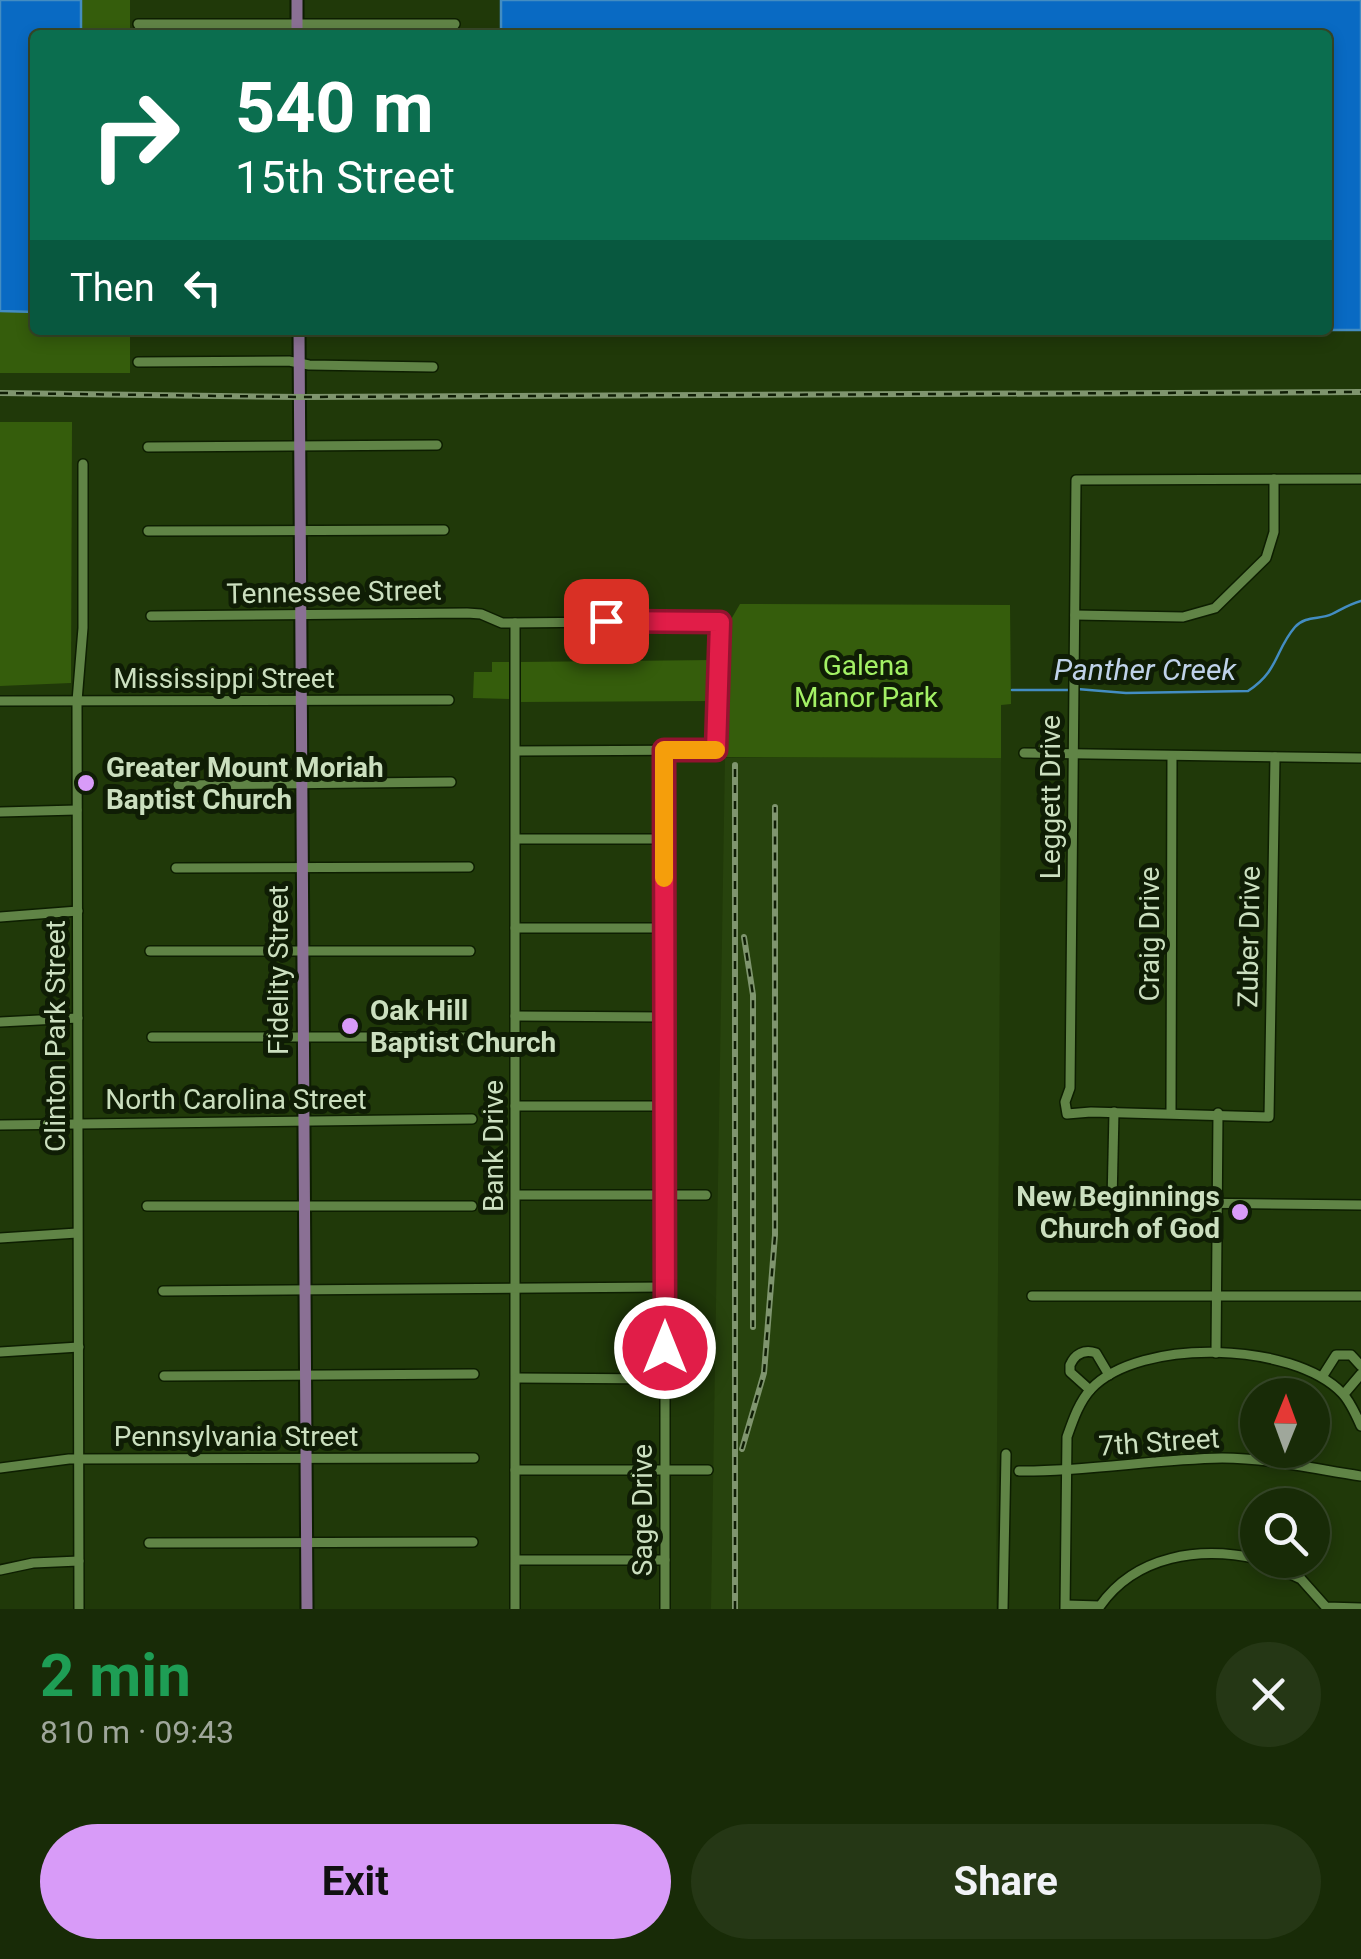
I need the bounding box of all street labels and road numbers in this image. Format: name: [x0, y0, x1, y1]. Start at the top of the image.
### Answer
street label: Tennessee Street: [226, 574, 442, 610]
street label: Mississippi Street: [113, 662, 335, 695]
street label: Leggett Drive: [1034, 715, 1067, 879]
street label: Zuber Drive: [1231, 866, 1267, 1008]
street label: Craig Drive: [1133, 867, 1166, 1001]
street label: Fidelity Street: [262, 885, 295, 1055]
street label: Clinton Park Street: [39, 920, 72, 1152]
street label: Bank Drive: [477, 1080, 510, 1212]
street label: North Carolina Street: [105, 1083, 367, 1116]
street label: Pennsylvania Street: [114, 1420, 358, 1453]
street label: 7th Street: [1097, 1421, 1221, 1463]
street label: Sage Drive: [626, 1444, 659, 1576]

